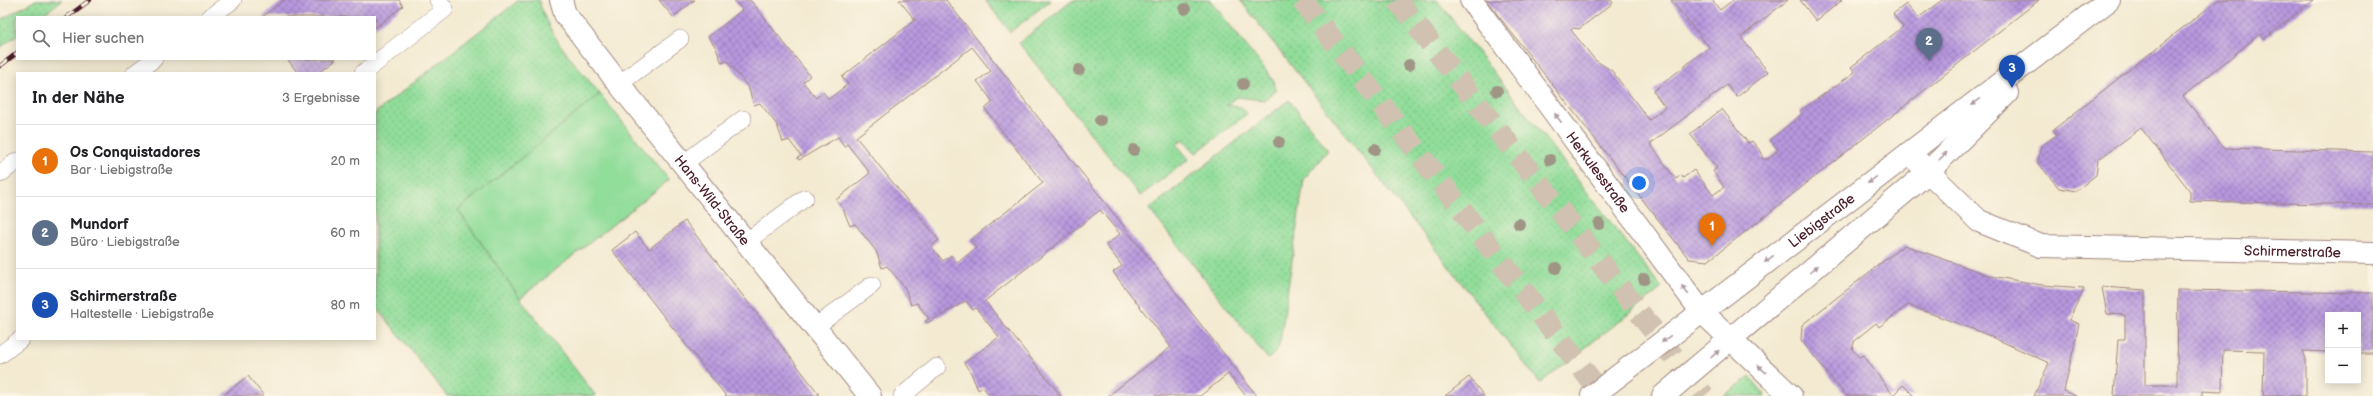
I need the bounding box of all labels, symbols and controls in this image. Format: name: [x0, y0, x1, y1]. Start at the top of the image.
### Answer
search box: [16, 16, 376, 60]
icon: search: [30, 27, 52, 49]
pin: 2: [1916, 28, 1942, 61]
text: Hier suchen: [62, 29, 144, 48]
pin: 3: [1999, 55, 2025, 88]
text: In der Nähe: [32, 88, 125, 108]
text: 3 Ergebnisse: [282, 90, 360, 106]
one-way arrow: [1970, 98, 1981, 106]
one-way arrow: [1554, 113, 1562, 124]
street label: Herkulesstraße: [1562, 128, 1633, 216]
text: Os Conquistadores: [70, 143, 200, 162]
one-way arrow: [1938, 151, 1948, 161]
street label: Hans-Wild-Straße: [671, 152, 753, 249]
text: 1: [42, 153, 48, 169]
text: 20 m: [330, 153, 360, 169]
text: Bar · Liebigstraße: [70, 162, 173, 178]
your location: [1629, 173, 1649, 193]
one-way arrow: [1867, 176, 1878, 185]
street label: Liebigstraße: [1785, 190, 1858, 251]
pin: 1: [1699, 213, 1725, 246]
text: Mundorf: [70, 215, 129, 234]
text: 2: [41, 225, 49, 241]
text: 60 m: [330, 225, 360, 241]
text: Büro · Liebigstraße: [70, 234, 180, 250]
street label: Schirmerstraße: [2244, 242, 2341, 261]
one-way arrow: [1764, 255, 1774, 263]
one-way arrow: [1808, 265, 1819, 274]
one-way arrow: [1682, 285, 1690, 295]
text: Schirmerstraße: [70, 287, 177, 306]
text: 3: [41, 297, 49, 313]
text: 80 m: [331, 297, 360, 313]
text: Haltestelle · Liebigstraße: [70, 306, 214, 322]
map controls: [2325, 312, 2361, 384]
button: +: [2325, 312, 2361, 348]
one-way arrow: [1661, 335, 1671, 343]
button: −: [2325, 348, 2361, 384]
one-way arrow: [1710, 349, 1720, 358]
one-way arrow: [1758, 365, 1767, 374]

